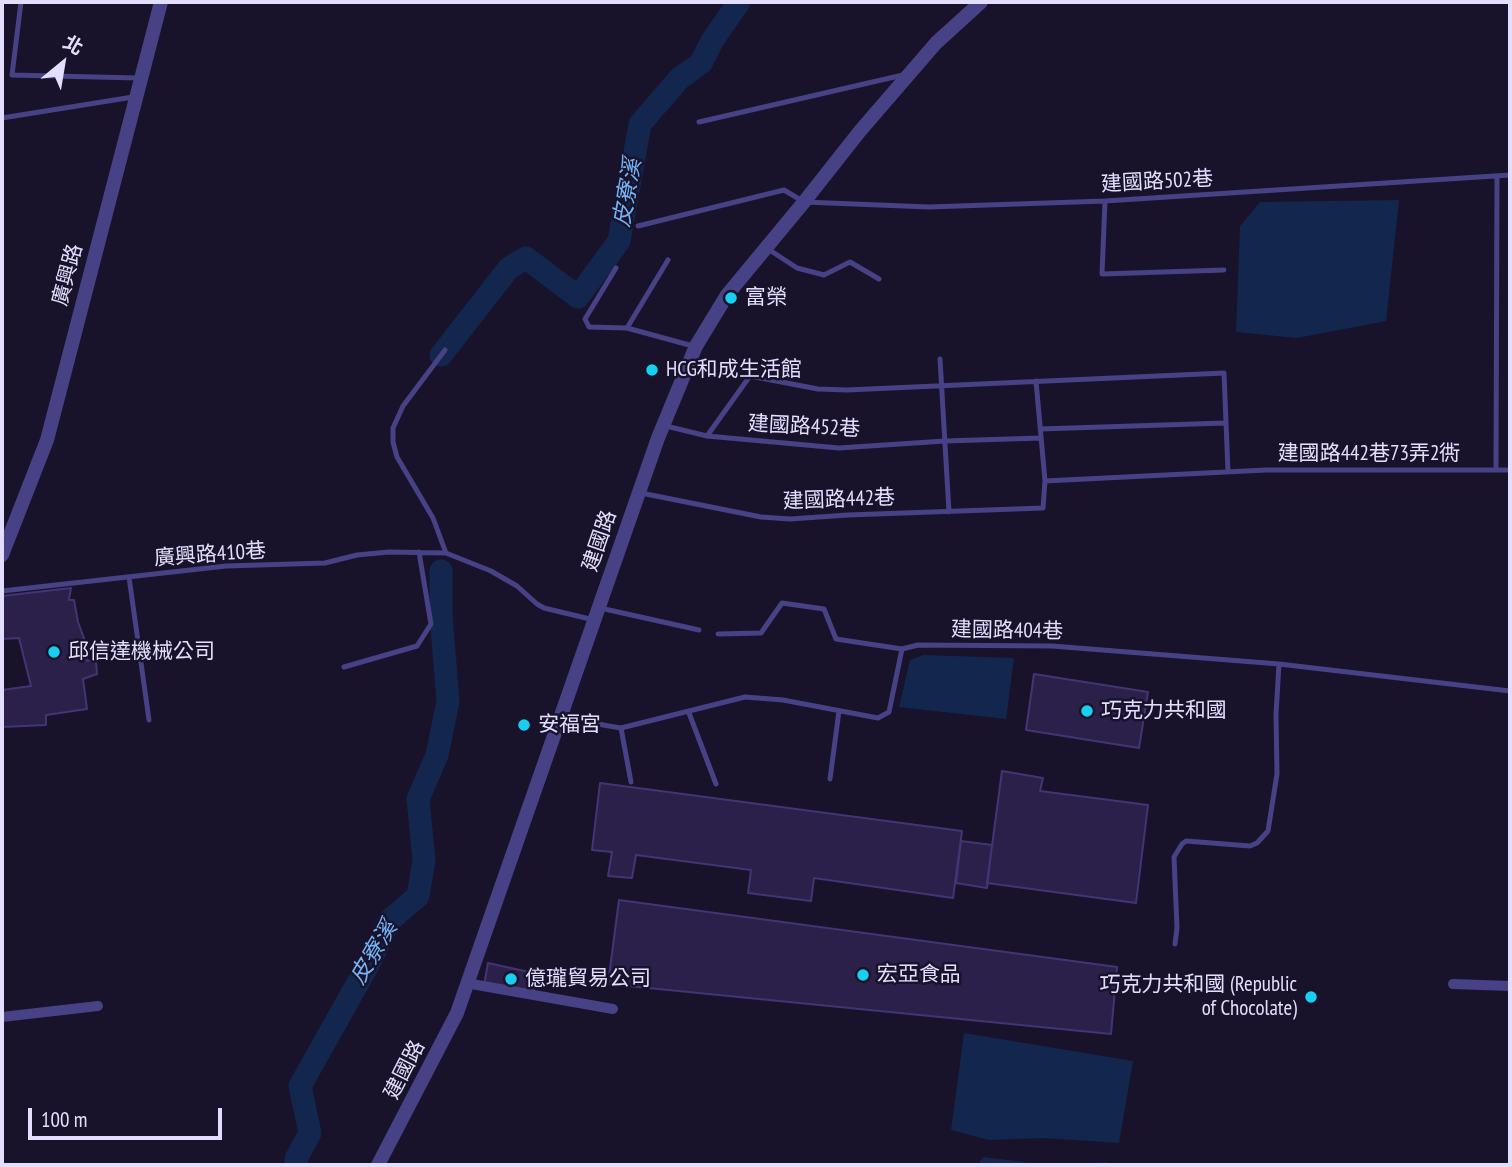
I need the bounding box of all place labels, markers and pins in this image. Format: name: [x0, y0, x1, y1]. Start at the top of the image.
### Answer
place label: 富榮: [745, 285, 787, 311]
marker: 富榮: [723, 290, 739, 306]
place label: HCG和成生活館: [666, 357, 802, 383]
marker: HCG和成生活館: [644, 362, 660, 378]
place label: 邱信達機械公司: [68, 639, 215, 665]
marker: 邱信達機械公司: [46, 644, 62, 660]
place label: 巧克力共和國: [1101, 698, 1227, 724]
marker: 巧克力共和國: [1079, 703, 1095, 719]
place label: 安福宮: [538, 712, 601, 738]
marker: 安福宮: [516, 717, 532, 733]
place label: 宏亞食品: [877, 962, 961, 988]
place label: 億瓏貿易公司: [525, 966, 651, 992]
marker: 宏亞食品: [855, 967, 871, 983]
marker: 億瓏貿易公司: [503, 971, 519, 987]
place label: 巧克力共和國 (Republic of Chocolate): [1099, 972, 1297, 1022]
marker: 巧克力共和國 (Republic of Chocolate): [1303, 989, 1319, 1005]

